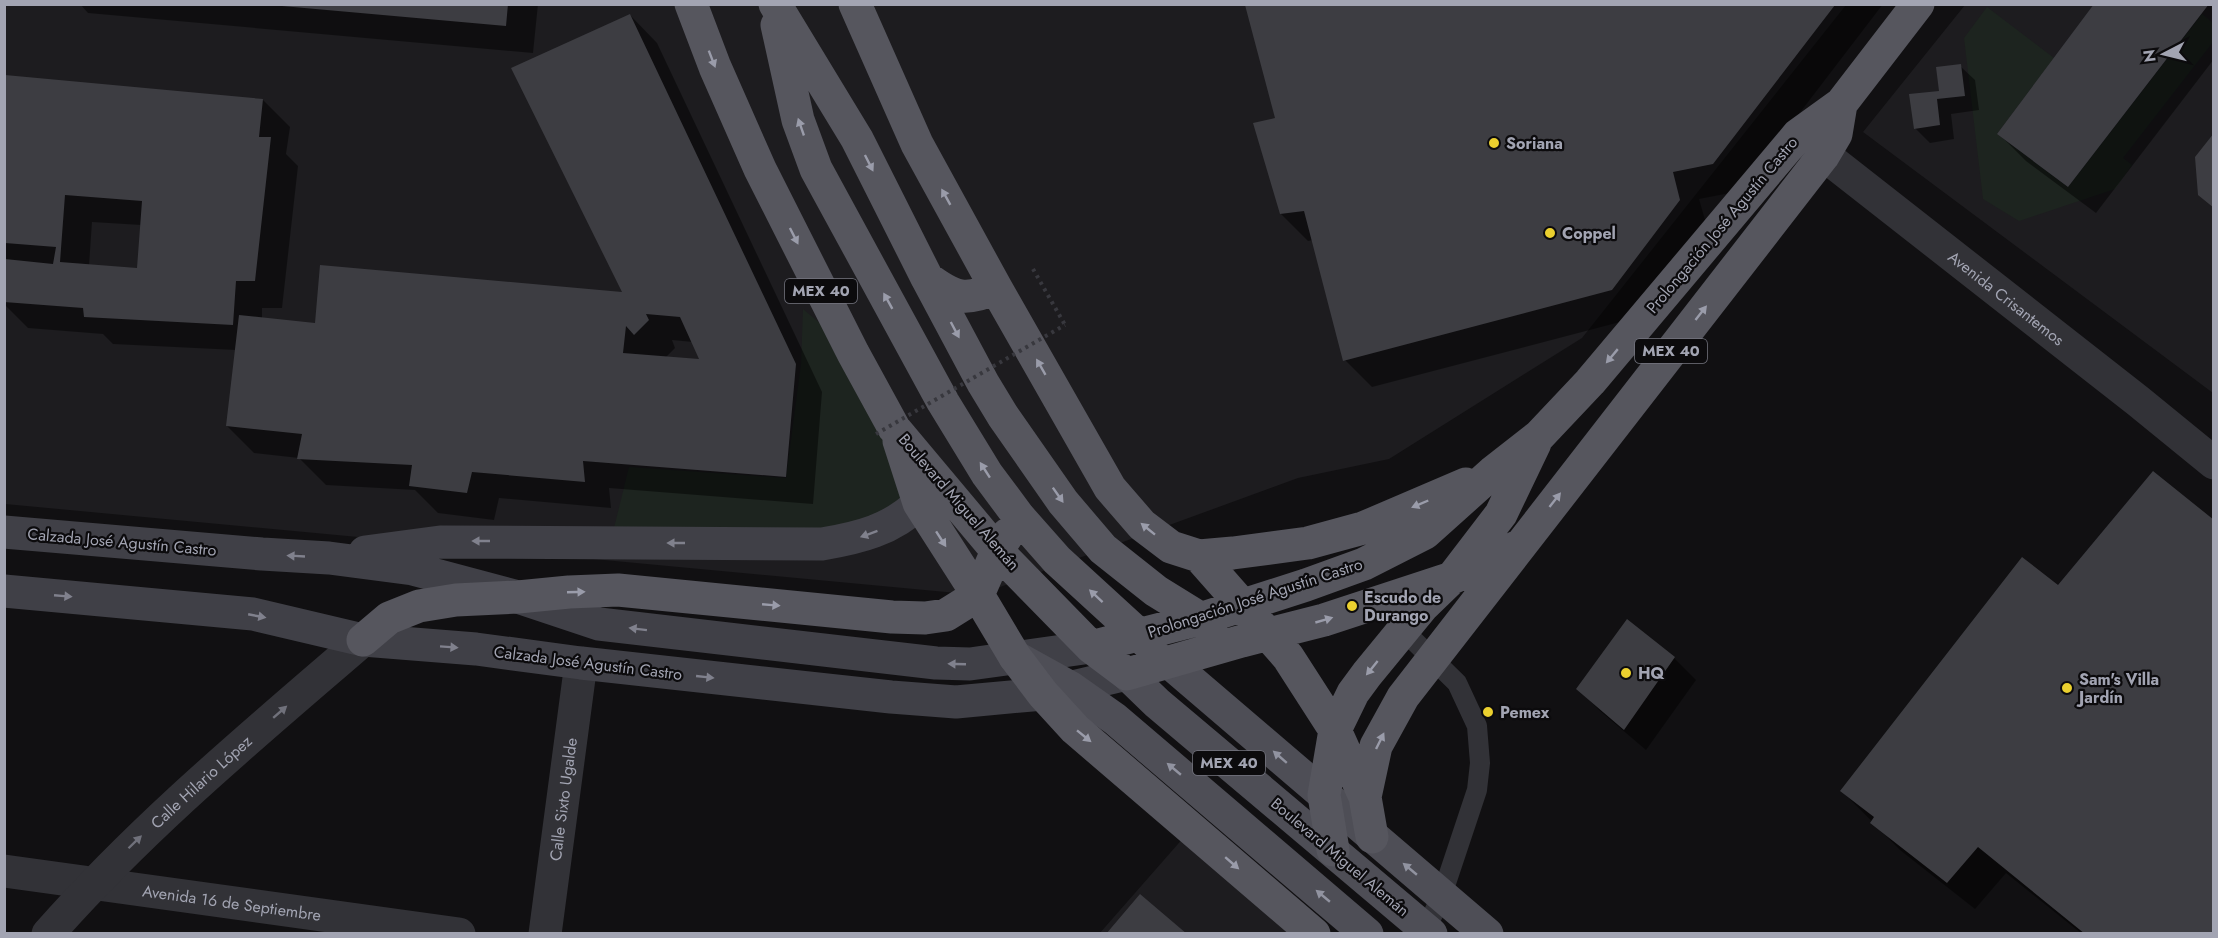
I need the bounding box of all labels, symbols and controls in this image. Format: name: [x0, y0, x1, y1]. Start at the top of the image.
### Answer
north arrow: [2134, 24, 2194, 84]
text: N: [2137, 48, 2162, 63]
one-way arrow: [708, 50, 717, 68]
one-way arrow: [795, 118, 805, 136]
street label: Prolongación José Agustín Castro: [1641, 131, 1803, 318]
place label: Soriana: [1506, 132, 1563, 155]
marker: Soriana: [1487, 136, 1501, 150]
one-way arrow: [864, 155, 874, 172]
one-way arrow: [941, 188, 951, 205]
place label: Coppel: [1562, 222, 1616, 245]
marker: Coppel: [1543, 226, 1557, 240]
one-way arrow: [788, 227, 798, 245]
street label: Avenida Crisantemos: [1943, 245, 2069, 351]
road number: MEX 40: [785, 279, 857, 303]
one-way arrow: [882, 293, 893, 309]
one-way arrow: [1695, 305, 1708, 321]
one-way arrow: [950, 322, 960, 339]
road number: MEX 40: [1635, 339, 1707, 363]
one-way arrow: [1606, 349, 1618, 364]
one-way arrow: [1036, 358, 1046, 375]
street label: Boulevard Miguel Alemán: [893, 429, 1025, 575]
one-way arrow: [980, 462, 991, 478]
one-way arrow: [1052, 487, 1064, 503]
one-way arrow: [1549, 492, 1561, 507]
one-way arrow: [1411, 500, 1429, 510]
street label: Calzada José Agustín Castro: [26, 522, 218, 562]
one-way arrow: [1140, 522, 1156, 535]
one-way arrow: [860, 530, 878, 539]
one-way arrow: [936, 531, 947, 547]
one-way arrow: [471, 536, 490, 546]
one-way arrow: [666, 538, 685, 548]
one-way arrow: [287, 551, 306, 561]
street label: Prolongación José Agustín Castro: [1145, 552, 1366, 644]
place label: Escudo de Durango: [1364, 586, 1441, 627]
one-way arrow: [567, 587, 586, 596]
one-way arrow: [1089, 589, 1103, 603]
one-way arrow: [53, 591, 72, 601]
marker: Escudo de Durango: [1345, 599, 1359, 613]
one-way arrow: [761, 600, 780, 610]
one-way arrow: [247, 612, 266, 621]
one-way arrow: [1315, 615, 1333, 624]
one-way arrow: [628, 624, 647, 634]
street label: Calzada José Agustín Castro: [492, 640, 684, 686]
one-way arrow: [439, 642, 458, 652]
one-way arrow: [947, 659, 966, 668]
one-way arrow: [1366, 661, 1378, 676]
place label: HQ: [1638, 662, 1665, 685]
marker: HQ: [1619, 666, 1633, 680]
place label: Sam's Villa Jardín: [2076, 668, 2159, 709]
one-way arrow: [695, 672, 714, 682]
marker: Sam's Villa Jardín: [2060, 681, 2074, 695]
place label: Pemex: [1500, 701, 1550, 724]
marker: Pemex: [1481, 705, 1495, 719]
one-way arrow: [272, 706, 287, 719]
street label: Calle Hilario López: [145, 729, 257, 834]
one-way arrow: [1076, 730, 1092, 743]
one-way arrow: [1374, 732, 1384, 750]
street label: Calle Sixto Ugalde: [543, 736, 582, 862]
one-way arrow: [1272, 750, 1288, 763]
road number: MEX 40: [1193, 751, 1265, 775]
one-way arrow: [1167, 763, 1182, 776]
street label: Boulevard Miguel Alemán: [1266, 792, 1414, 922]
one-way arrow: [128, 836, 142, 850]
one-way arrow: [1224, 856, 1239, 869]
one-way arrow: [1403, 863, 1418, 876]
street label: Avenida 16 de Septiembre: [141, 879, 323, 926]
one-way arrow: [1315, 889, 1331, 902]

